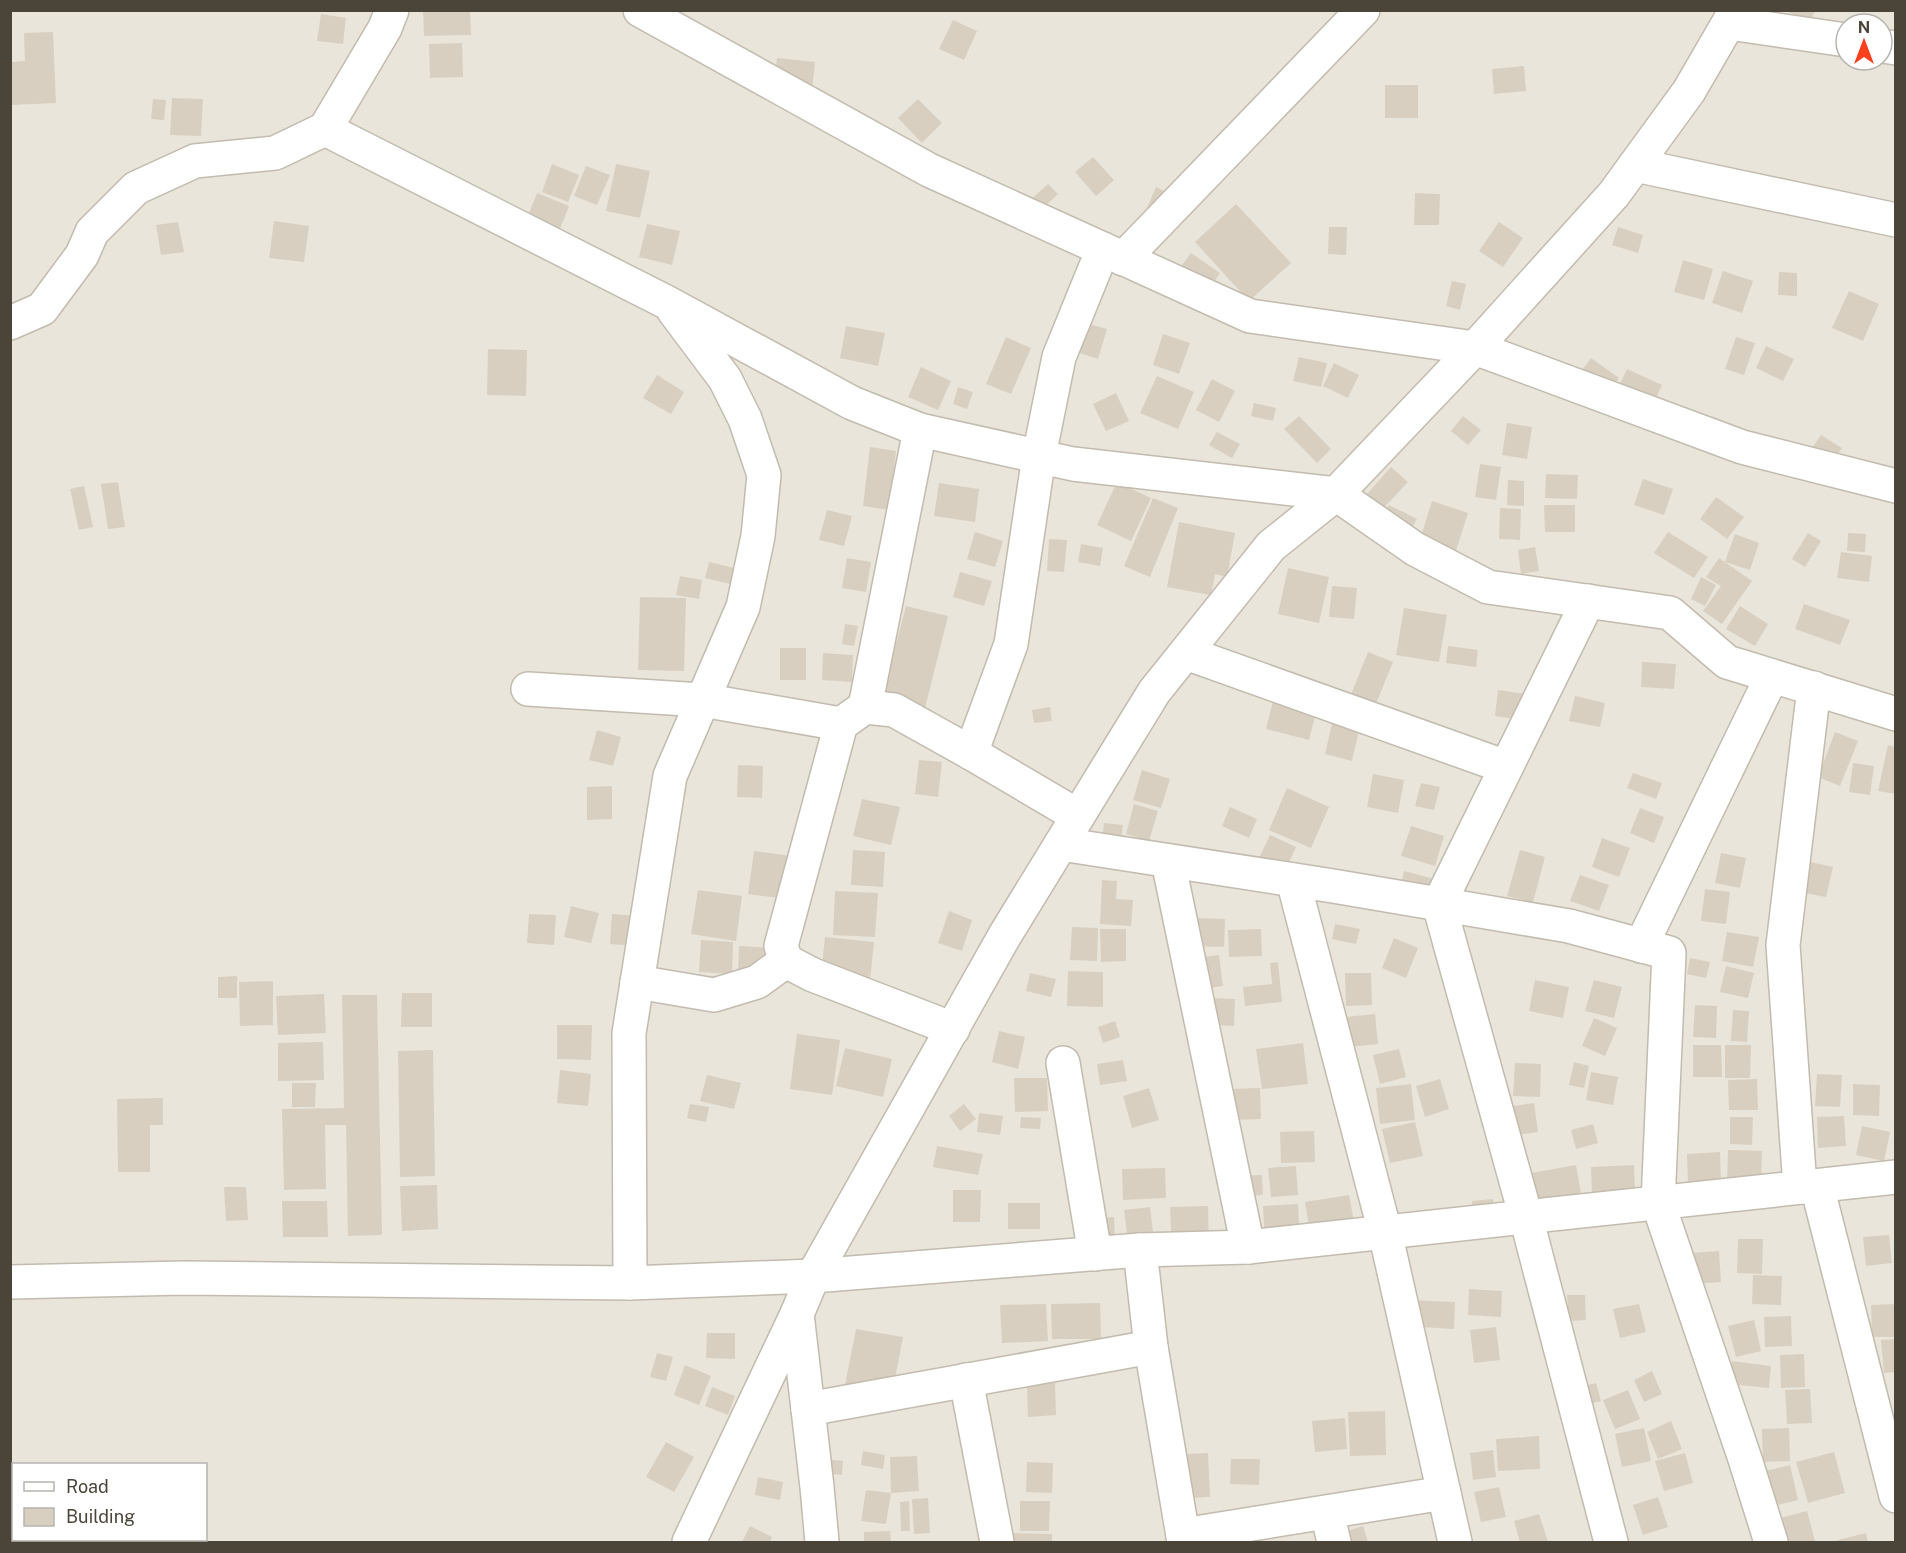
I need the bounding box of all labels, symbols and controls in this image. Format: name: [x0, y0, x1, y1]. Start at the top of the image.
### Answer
north arrow: [1834, 12, 1894, 72]
text: N: [1858, 18, 1870, 37]
legend: [12, 1463, 207, 1541]
text: Road: [66, 1476, 109, 1497]
text: Building: [66, 1506, 135, 1527]

